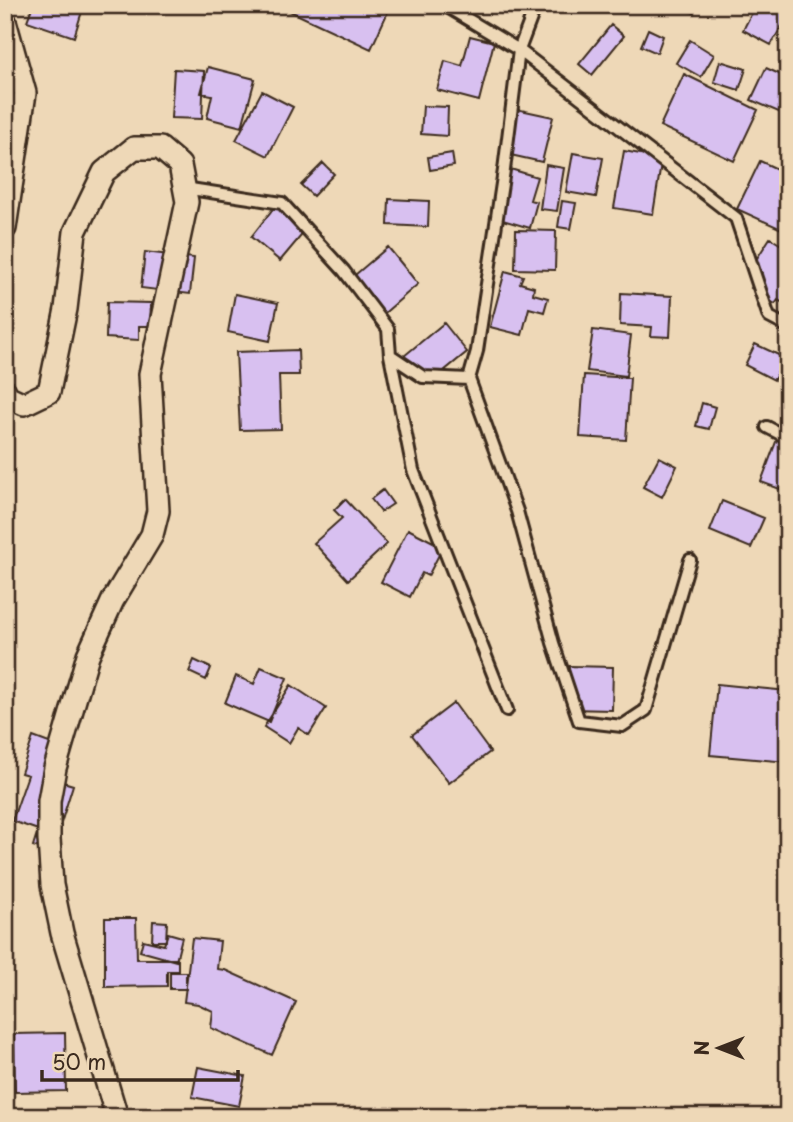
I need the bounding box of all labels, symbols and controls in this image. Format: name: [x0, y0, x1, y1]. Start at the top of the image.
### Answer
north arrow: [684, 1014, 754, 1084]
scale bar: [42, 1038, 238, 1082]
text: N: [687, 1040, 715, 1056]
text: 50 m: [52, 1045, 106, 1077]

